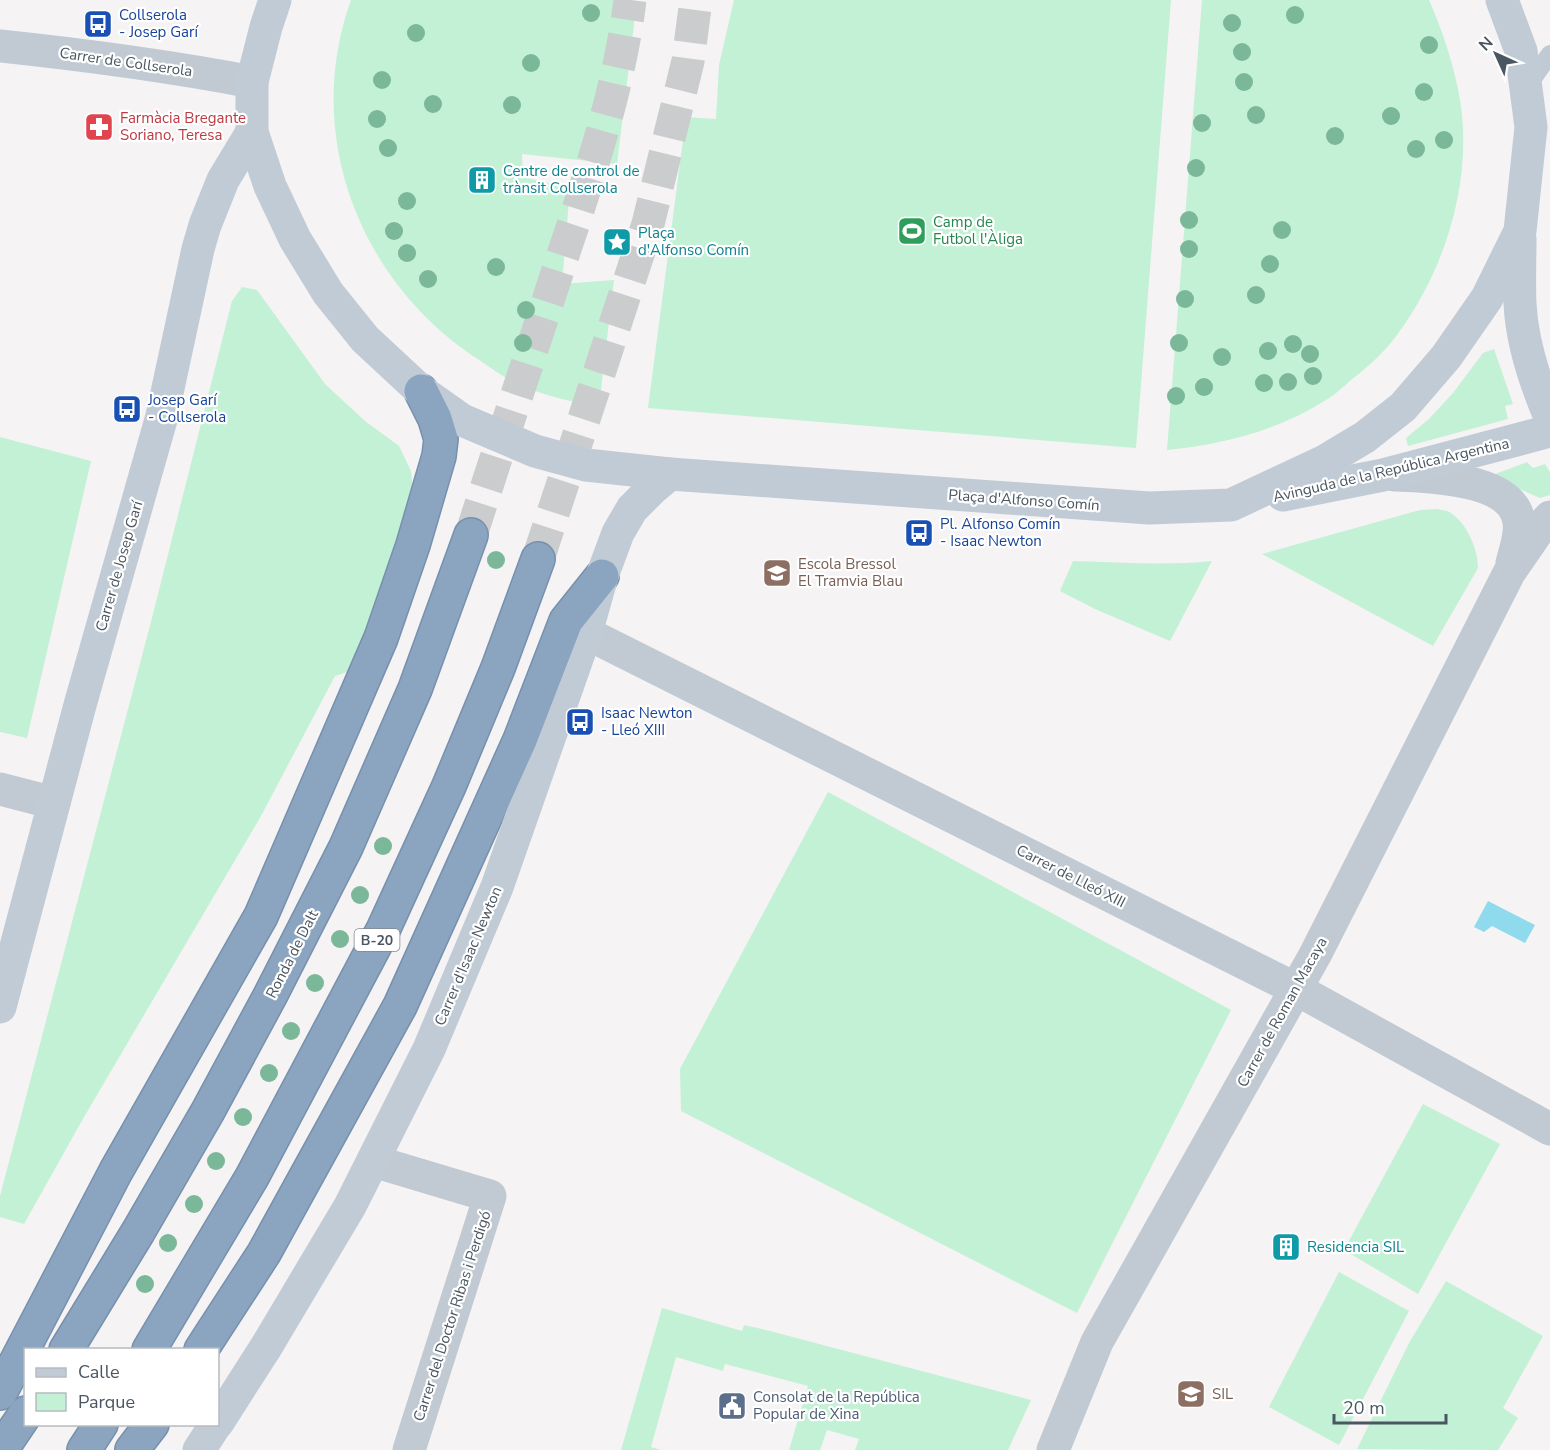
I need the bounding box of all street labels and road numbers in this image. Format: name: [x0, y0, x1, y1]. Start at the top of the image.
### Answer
street label: Carrer de Collserola: [58, 43, 194, 81]
street label: Avinguda de la República Argentina: [1271, 433, 1511, 507]
street label: Plaça d'Alfonso Comín: [948, 485, 1100, 515]
street label: Carrer de Josep Garí: [91, 497, 148, 634]
street label: Carrer de Lleó XIII: [1013, 840, 1129, 912]
street label: Carrer d'Isaac Newton: [430, 883, 506, 1029]
street label: Ronda de Dalt: [261, 906, 323, 1002]
road number: B-20: [354, 929, 400, 951]
street label: Carrer de Roman Macaya: [1232, 933, 1332, 1091]
street label: Carrer del Doctor Ribas i Perdigó: [408, 1208, 496, 1424]

